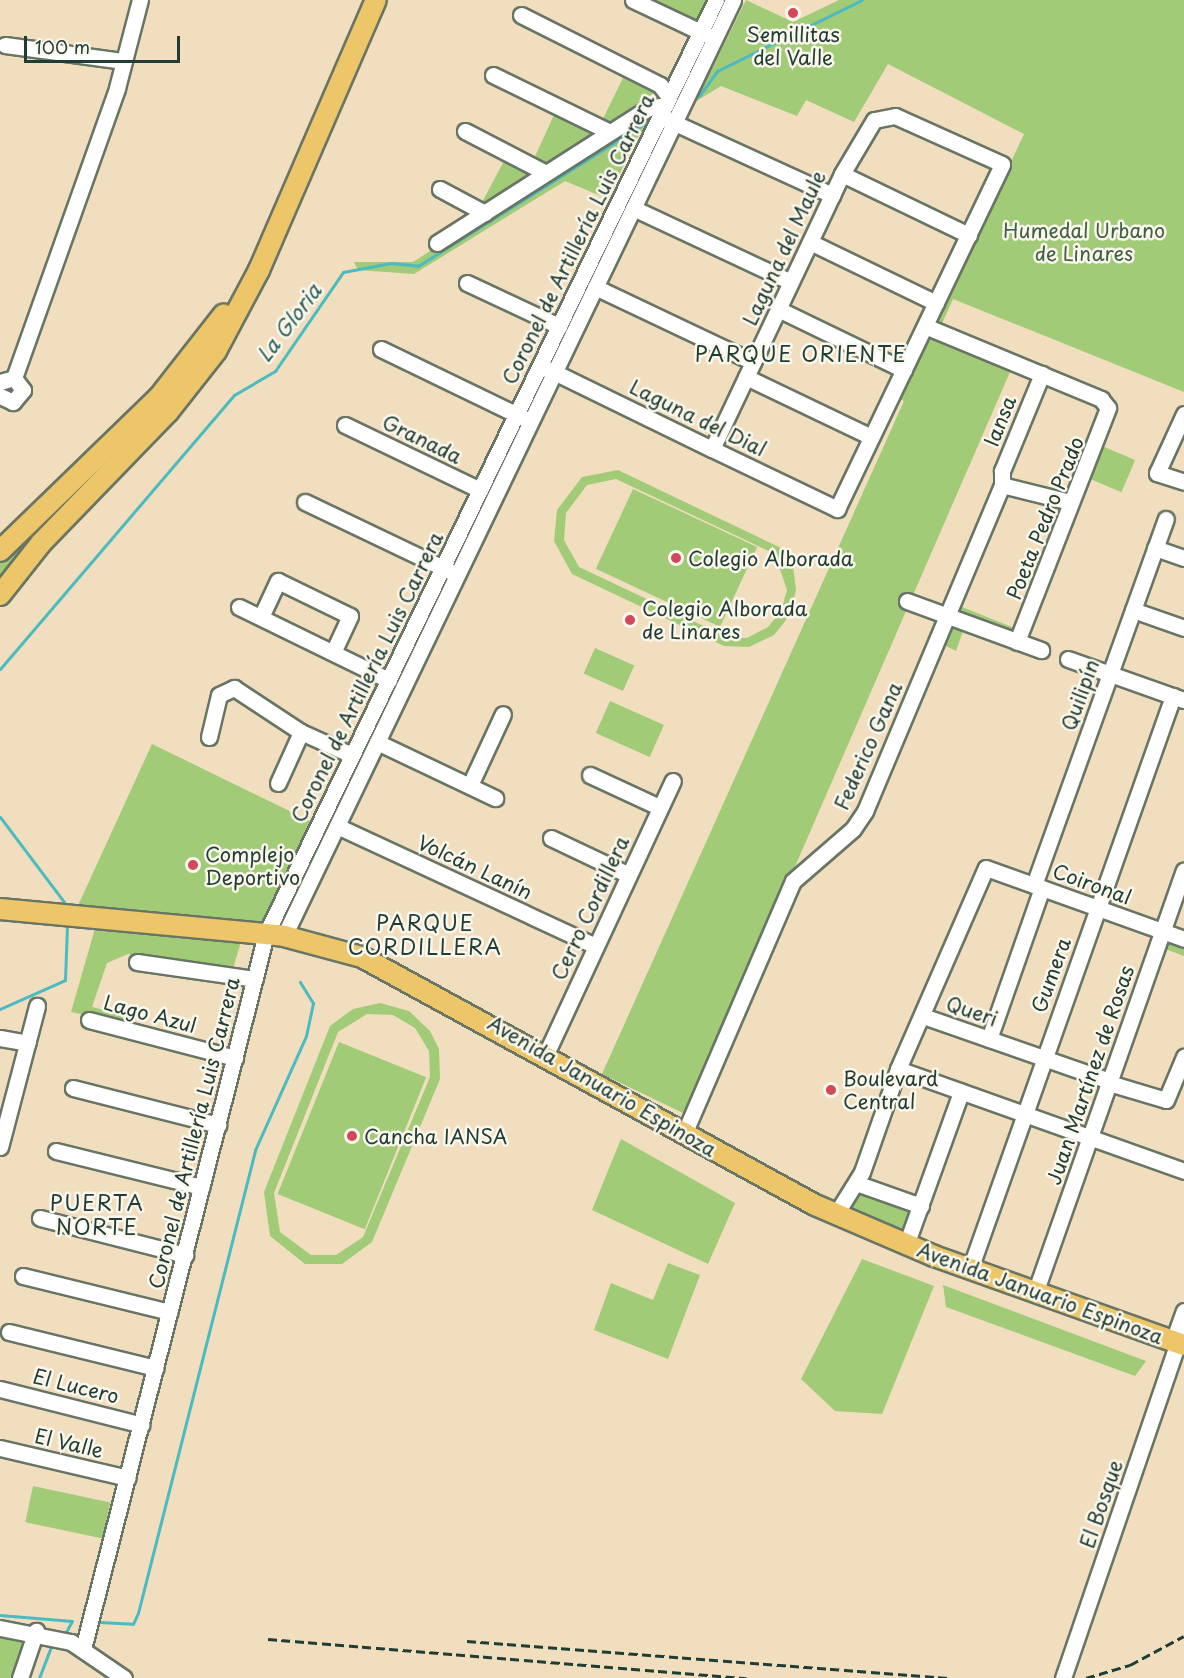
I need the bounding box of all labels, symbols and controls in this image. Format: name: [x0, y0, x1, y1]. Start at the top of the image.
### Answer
marker: Semillitas del Valle: [786, 6, 800, 20]
place label: Semillitas del Valle: [746, 22, 840, 69]
scale bar: [27, 24, 183, 62]
text: 100 m: [35, 33, 90, 60]
street label: Coronel de Artillería Luis Carrera: [496, 89, 660, 389]
street label: Laguna del Maule: [737, 166, 831, 330]
park label: Humedal Urbano de Linares: [1003, 218, 1165, 265]
water label: La Gloria: [250, 277, 326, 367]
district label: PARQUE ORIENTE: [695, 340, 907, 366]
street label: Laguna del Dial: [625, 374, 771, 462]
street label: Iansa: [979, 392, 1021, 450]
street label: Granada: [378, 410, 466, 468]
street label: Poeta Pedro Prado: [1001, 432, 1089, 604]
street label: Coronel de Artillería Luis Carrera: [285, 527, 449, 827]
place label: Colegio Alborada: [688, 546, 854, 570]
marker: Colegio Alborada: [669, 551, 683, 565]
place label: Colegio Alborada de Linares: [642, 596, 808, 643]
marker: Colegio Alborada de Linares: [623, 613, 637, 627]
street label: Quilipín: [1056, 656, 1104, 734]
street label: Federico Gana: [829, 678, 907, 814]
street label: Volcán Lanín: [414, 830, 536, 904]
street label: Cerro Cordillera: [546, 832, 634, 984]
place label: Complejo Deportivo: [205, 842, 300, 889]
marker: Complejo Deportivo: [186, 858, 200, 872]
street label: Coironal: [1050, 859, 1134, 909]
district label: PARQUE CORDILLERA: [348, 909, 502, 959]
street label: Gumera: [1026, 934, 1076, 1016]
street label: Juan Martínez de Rosas: [1041, 962, 1139, 1188]
street label: Coronel de Artillería Luis Carrera: [143, 973, 245, 1293]
street label: Lago Azul: [101, 990, 199, 1038]
street label: Queri: [943, 991, 1001, 1031]
street label: Avenida Januario Espinoza: [483, 1011, 721, 1161]
place label: Boulevard Central: [843, 1066, 938, 1113]
marker: Boulevard Central: [824, 1083, 838, 1097]
place label: Cancha IANSA: [364, 1124, 507, 1148]
marker: Cancha IANSA: [345, 1129, 359, 1143]
district label: PUERTA NORTE: [50, 1189, 144, 1239]
street label: Avenida Januario Espinoza: [914, 1237, 1166, 1349]
street label: El Lucero: [30, 1364, 122, 1408]
street label: El Valle: [32, 1423, 106, 1463]
street label: El Bosque: [1075, 1456, 1127, 1552]

